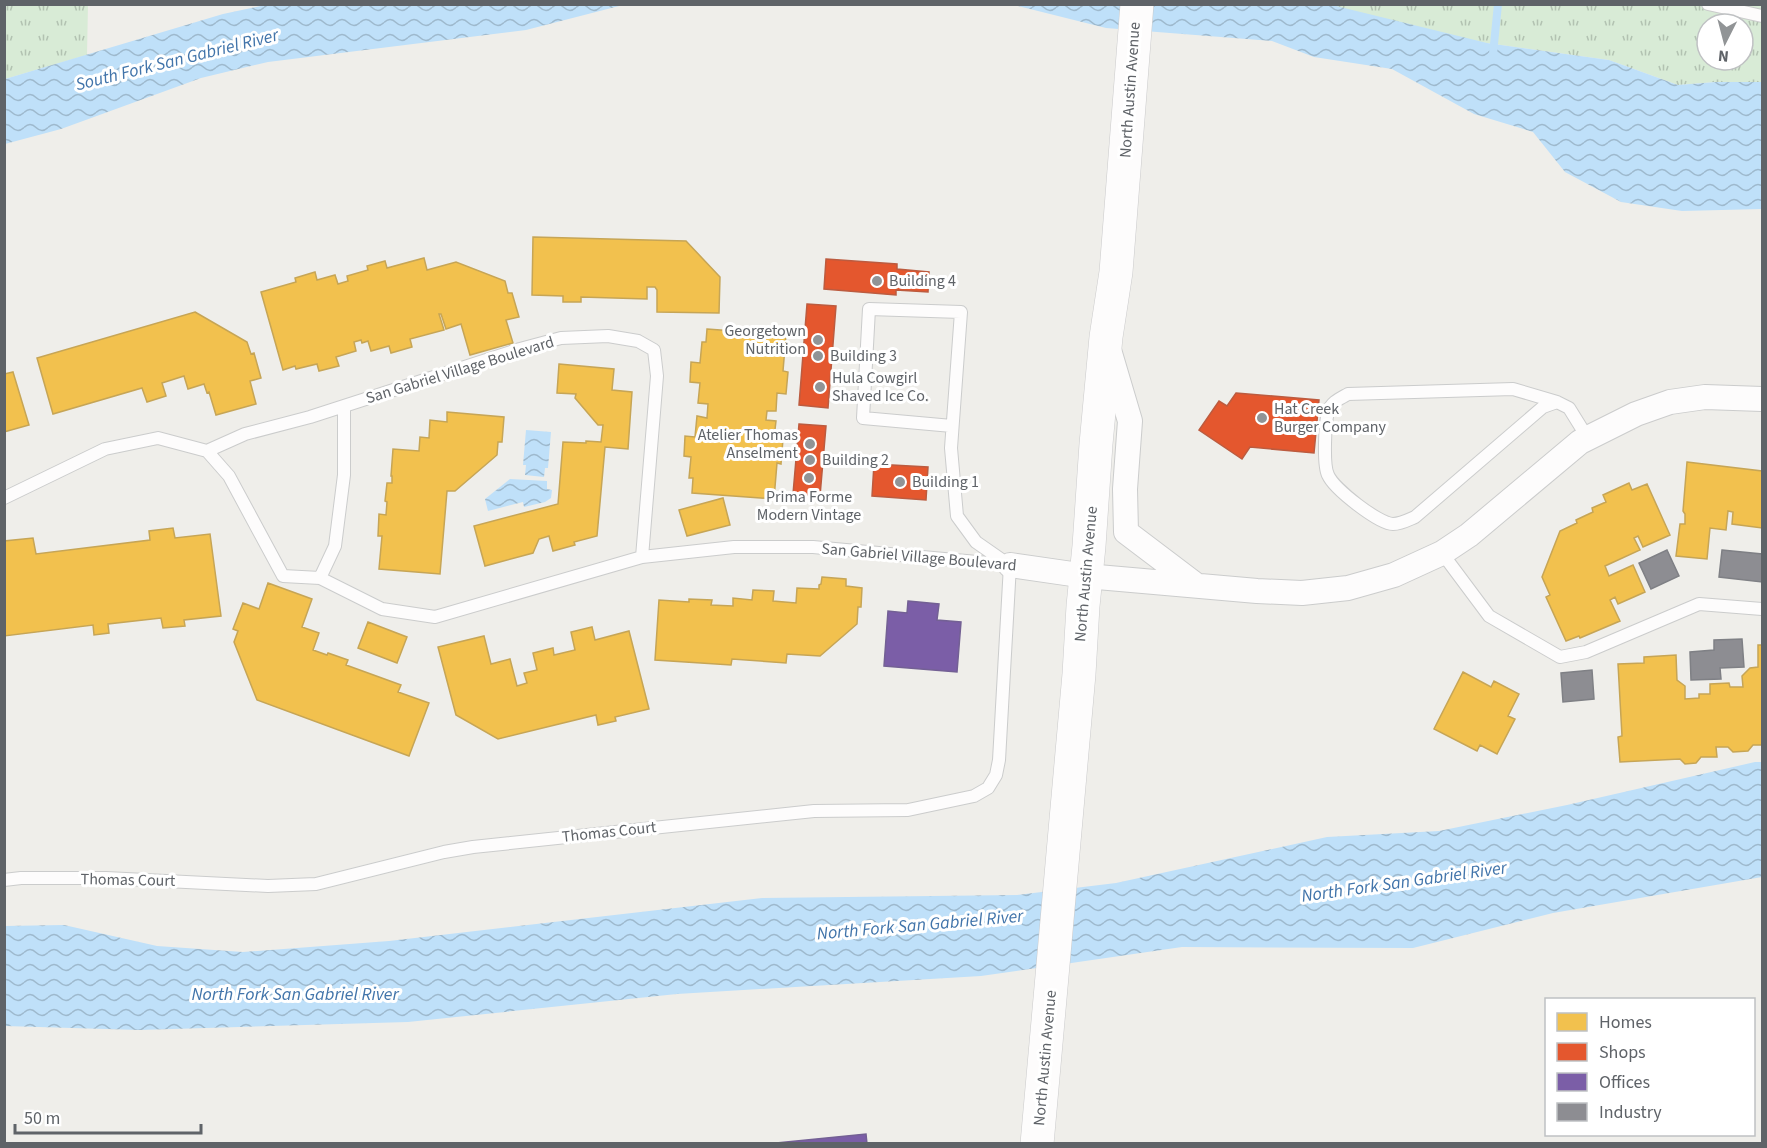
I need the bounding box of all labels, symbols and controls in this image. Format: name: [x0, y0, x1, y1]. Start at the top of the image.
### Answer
north arrow: [1695, 12, 1755, 72]
street label: North Austin Avenue: [1114, 21, 1146, 159]
water label: South Fork San Gabriel River: [73, 22, 282, 97]
text: N: [1717, 44, 1730, 67]
place label: Building 4: [889, 270, 956, 292]
marker: Building 4: [870, 274, 884, 288]
place label: Georgetown Nutrition: [724, 320, 806, 360]
street label: San Gabriel Village Boulevard: [363, 331, 557, 409]
marker: Georgetown Nutrition: [811, 333, 825, 347]
place label: Building 3: [830, 345, 897, 367]
marker: Building 3: [811, 349, 825, 363]
place label: Hula Cowgirl Shaved Ice Co.: [832, 367, 929, 407]
marker: Hula Cowgirl Shaved Ice Co.: [813, 380, 827, 394]
place label: Hat Creek Burger Company: [1274, 398, 1387, 438]
marker: Hat Creek Burger Company: [1255, 411, 1269, 425]
place label: Atelier Thomas Anselment: [698, 424, 799, 464]
marker: Atelier Thomas Anselment: [803, 437, 817, 451]
place label: Building 2: [822, 449, 889, 471]
marker: Building 2: [803, 453, 817, 467]
marker: Prima Forme Modern Vintage: [802, 471, 816, 485]
place label: Building 1: [912, 471, 979, 493]
marker: Building 1: [893, 475, 907, 489]
place label: Prima Forme Modern Vintage: [757, 486, 861, 526]
street label: North Austin Avenue: [1069, 505, 1103, 643]
street label: San Gabriel Village Boulevard: [821, 538, 1017, 576]
street label: Thomas Court: [561, 816, 658, 848]
water label: North Fork San Gabriel River: [1300, 855, 1509, 909]
street label: Thomas Court: [80, 868, 176, 892]
water label: North Fork San Gabriel River: [816, 903, 1025, 946]
water label: North Fork San Gabriel River: [191, 982, 399, 1007]
street label: North Austin Avenue: [1028, 989, 1062, 1127]
legend: [1545, 998, 1755, 1136]
text: Homes: [1599, 1010, 1652, 1035]
text: Shops: [1599, 1040, 1646, 1065]
text: Offices: [1599, 1070, 1650, 1095]
scale bar: [15, 1097, 201, 1135]
text: Industry: [1599, 1100, 1662, 1125]
text: 50 m: [24, 1106, 60, 1131]

